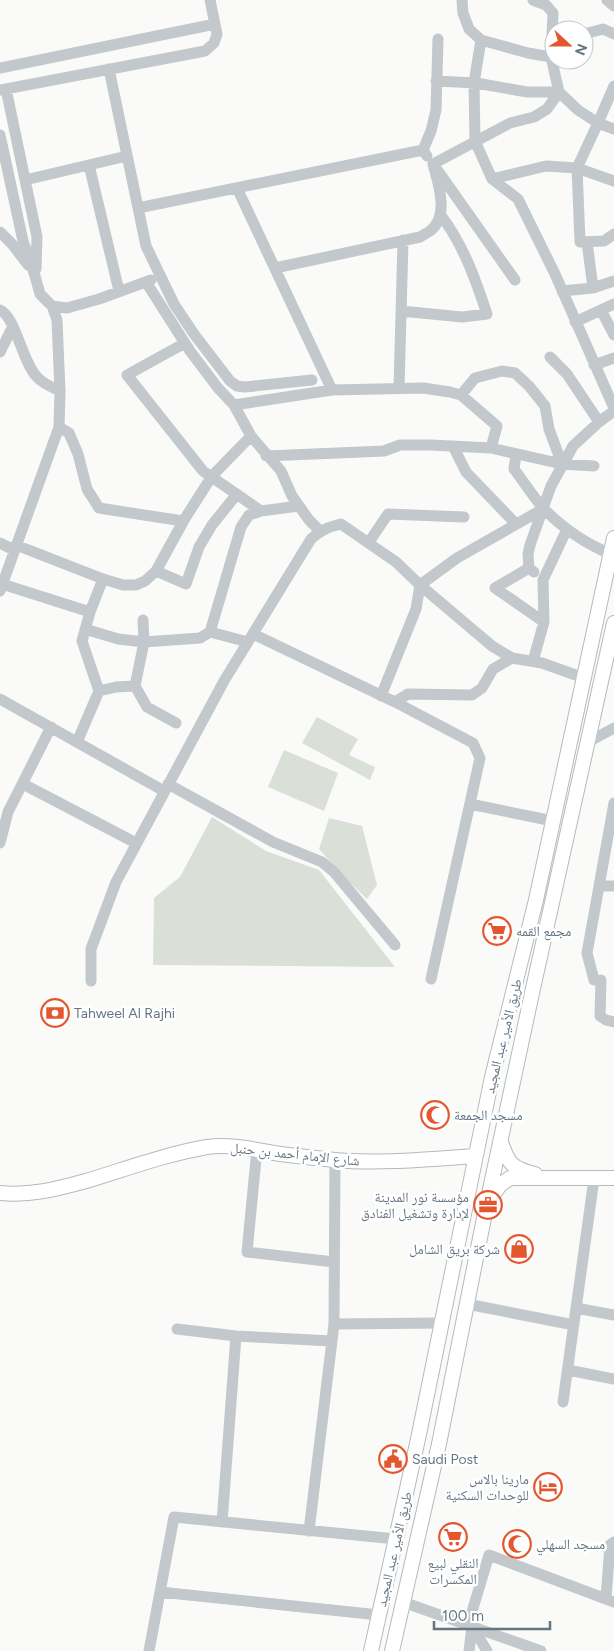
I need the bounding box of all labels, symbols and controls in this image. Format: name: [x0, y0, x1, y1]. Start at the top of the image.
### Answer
north arrow: [544, 20, 594, 70]
text: N: [571, 41, 591, 58]
supermarket icon: مجمع القمه: [482, 916, 512, 946]
place label: مجمع القمه: [516, 923, 571, 941]
street label: طريق الأمير عبد المجيد: [481, 977, 527, 1095]
bank icon: Tahweel Al Rajhi: [40, 998, 70, 1028]
place label: Tahweel Al Rajhi: [74, 1005, 175, 1022]
mosque icon: مسجد الجمعة: [420, 1100, 450, 1130]
place label: مسجد الجمعة: [454, 1107, 523, 1124]
street label: شارع الإمام أحمد بن حنبل: [229, 1139, 360, 1171]
place label: مؤسسة نور المدينة لإدارة وتشغيل الفنادق: [361, 1189, 469, 1222]
office icon: مؤسسة نور المدينة لإدارة وتشغيل الفنادق: [473, 1190, 503, 1220]
shop icon: شركة بريق الشامل: [504, 1234, 534, 1264]
place label: شركة بريق الشامل: [409, 1241, 500, 1259]
public building icon: Saudi Post: [378, 1444, 408, 1474]
place label: Saudi Post: [412, 1451, 478, 1468]
place label: مارينا بالاس للوحدات السكنية: [445, 1471, 529, 1504]
hotel icon: مارينا بالاس للوحدات السكنية: [533, 1472, 563, 1502]
street label: طريق الأمير عبد المجيد: [373, 1490, 417, 1609]
supermarket icon: النقلي لبيع المكسرات: [438, 1522, 468, 1552]
mosque icon: مسجد السهلي: [502, 1529, 532, 1559]
place label: مسجد السهلي: [536, 1536, 605, 1556]
place label: النقلي لبيع المكسرات: [427, 1555, 479, 1588]
scale bar: [434, 1598, 550, 1630]
text: 100 m: [442, 1607, 484, 1625]

